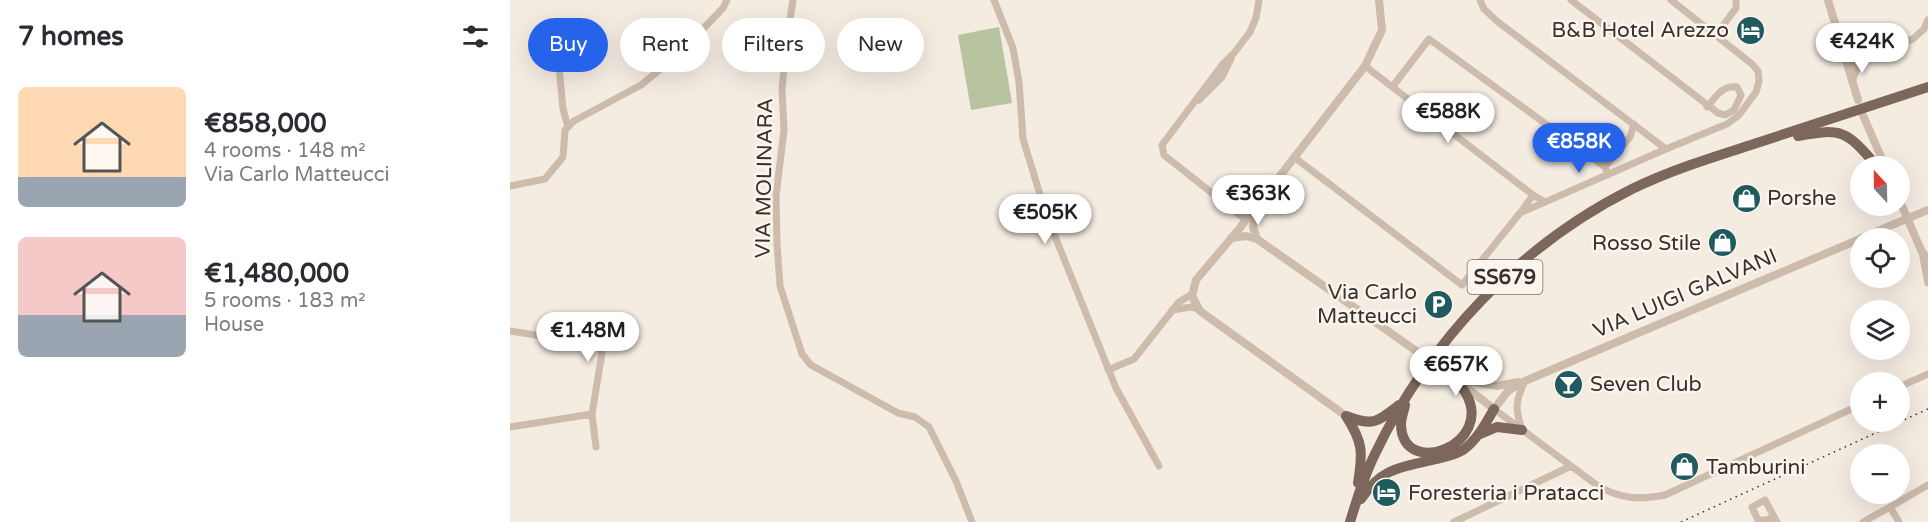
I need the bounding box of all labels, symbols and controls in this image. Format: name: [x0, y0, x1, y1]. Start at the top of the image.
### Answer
hotel icon: B&B Hotel Arezzo: [1734, 14, 1766, 46]
chip: Buy: [528, 18, 608, 72]
chip: Rent: [620, 18, 710, 72]
chip: Filters: [722, 18, 825, 72]
chip: New: [837, 18, 924, 72]
place label: B&B Hotel Arezzo: [1552, 18, 1729, 43]
icon: filters: [459, 20, 492, 53]
text: 7 homes: [18, 21, 124, 52]
pin: €424K: [1820, 23, 1904, 74]
text: €424K: [1830, 30, 1894, 54]
pin: €588K: [1406, 93, 1490, 144]
street label: VIA MOLINARA: [751, 98, 778, 258]
text: €588K: [1416, 100, 1480, 124]
text: €858,000: [204, 108, 326, 139]
icon: home: [66, 111, 138, 183]
pin: €858K: [1537, 123, 1621, 174]
text: €858K: [1547, 130, 1611, 154]
text: 4 rooms · 148 m²: [204, 139, 366, 163]
north arrow: [1850, 156, 1910, 216]
map controls: [1850, 156, 1910, 504]
text: Via Carlo Matteucci: [204, 163, 389, 187]
pin: €363K: [1216, 175, 1300, 226]
text: €363K: [1226, 182, 1290, 206]
shop icon: Porshe: [1730, 182, 1762, 214]
place label: Porshe: [1767, 186, 1836, 211]
pin: €505K: [1003, 194, 1087, 245]
text: €505K: [1013, 201, 1077, 225]
shop icon: Rosso Stile: [1706, 227, 1738, 259]
button: locate: [1850, 228, 1910, 288]
place label: Rosso Stile: [1592, 231, 1701, 256]
street label: VIA LUIGI GALVANI: [1589, 243, 1781, 344]
text: €1,480,000: [204, 258, 349, 289]
road number: SS679: [1468, 260, 1542, 294]
icon: home: [66, 261, 138, 333]
place label: Via Carlo Matteucci: [1317, 280, 1417, 329]
parking icon: Via Carlo Matteucci: [1422, 288, 1454, 320]
text: 5 rooms · 183 m²: [204, 289, 366, 313]
button: layers: [1850, 300, 1910, 360]
pin: €1.48M: [539, 312, 637, 363]
text: House: [204, 313, 264, 337]
text: €1.48M: [550, 319, 626, 343]
pin: €657K: [1414, 346, 1498, 397]
text: €657K: [1424, 353, 1488, 377]
bar icon: Seven Club: [1553, 368, 1585, 400]
place label: Seven Club: [1590, 372, 1702, 397]
button: +: [1850, 372, 1910, 432]
button: −: [1850, 444, 1910, 504]
shop icon: Tamburini: [1669, 451, 1701, 483]
place label: Tamburini: [1706, 455, 1806, 480]
hotel icon: Foresteria i Pratacci: [1371, 477, 1403, 509]
place label: Foresteria i Pratacci: [1408, 481, 1604, 506]

